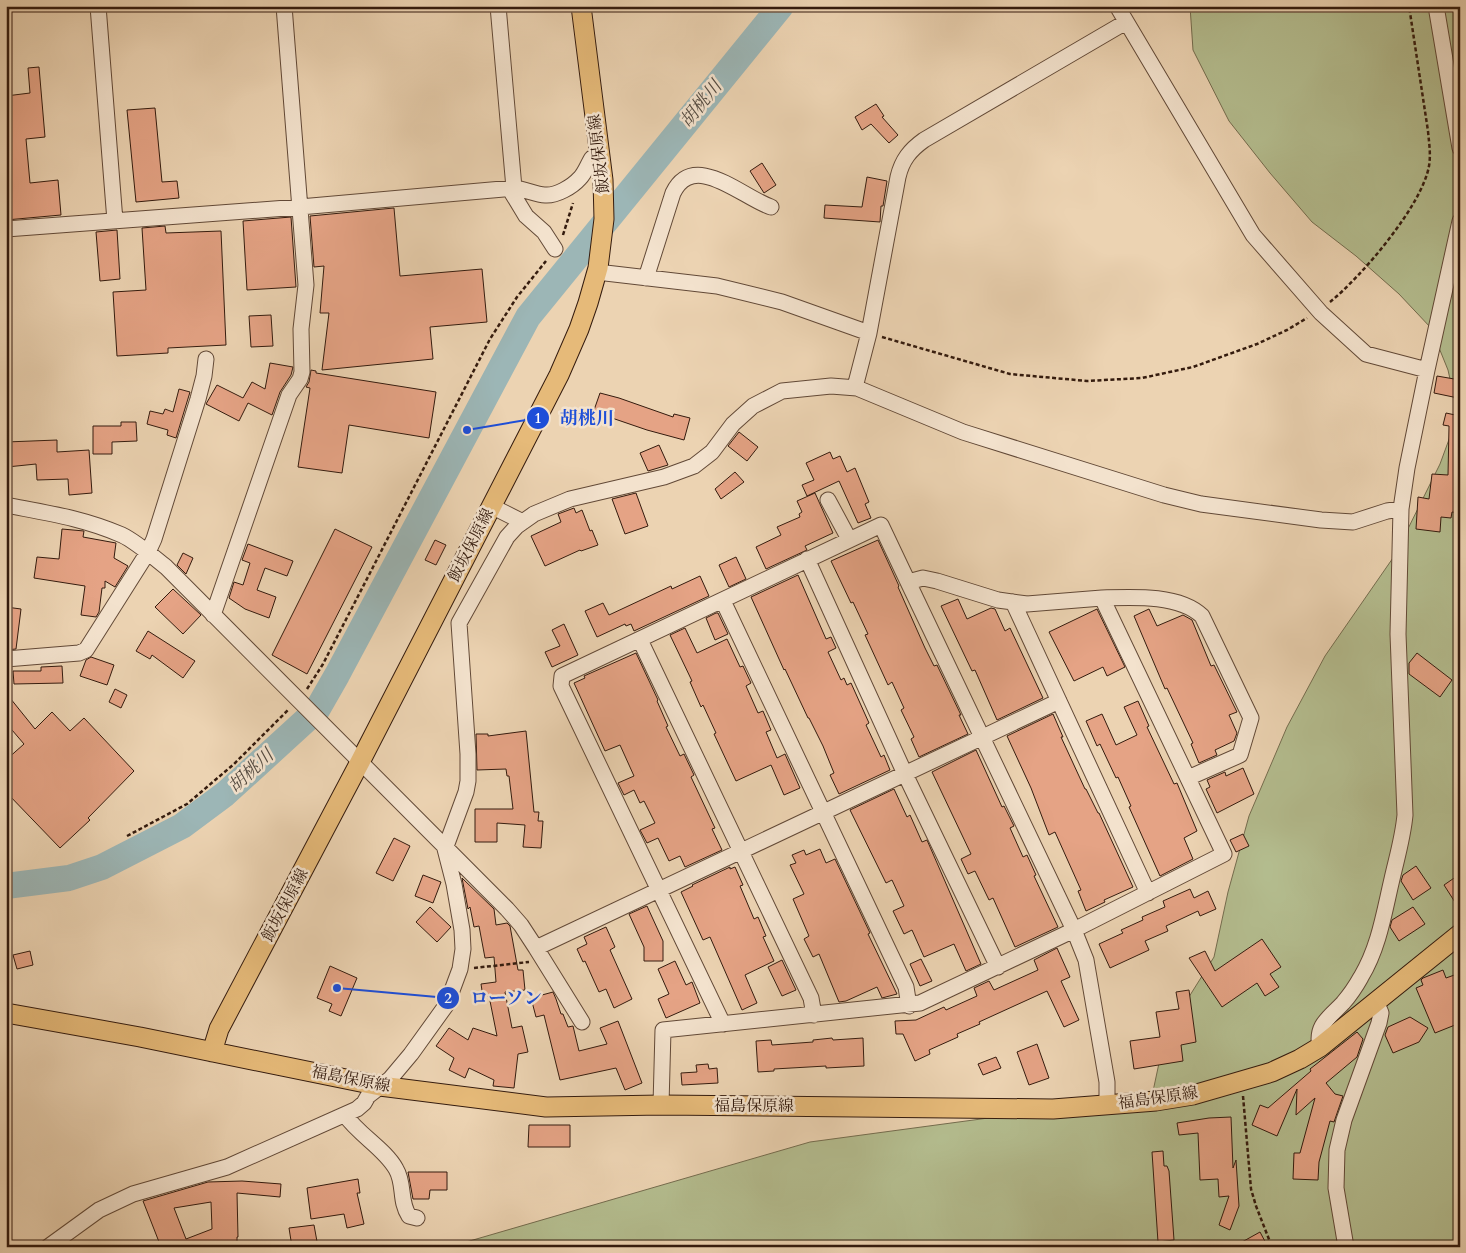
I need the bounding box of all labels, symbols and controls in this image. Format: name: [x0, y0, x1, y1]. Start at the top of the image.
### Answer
water label: 胡桃川: [674, 74, 729, 133]
street label: 飯坂保原線: [583, 113, 615, 195]
callout: 胡桃川: [525, 401, 624, 434]
text: 胡桃川: [560, 406, 614, 431]
text: 1: [534, 408, 542, 428]
street label: 飯坂保原線: [443, 504, 499, 586]
water label: 胡桃川: [223, 742, 281, 799]
street label: 飯坂保原線: [257, 865, 313, 945]
callout: ローソン: [435, 982, 552, 1015]
text: ローソン: [470, 986, 542, 1011]
text: 2: [444, 988, 452, 1008]
street label: 福島保原線: [310, 1061, 392, 1097]
street label: 福島保原線: [1117, 1082, 1199, 1114]
street label: 福島保原線: [714, 1095, 794, 1117]

